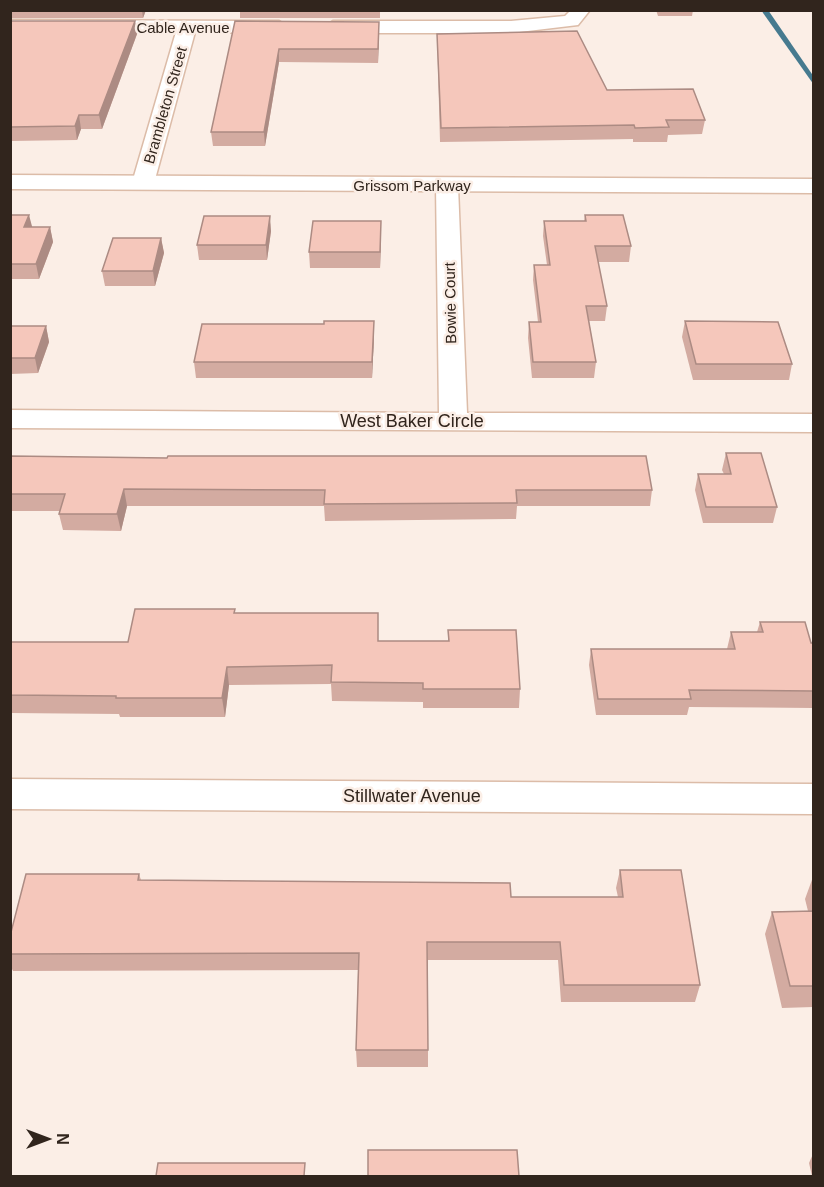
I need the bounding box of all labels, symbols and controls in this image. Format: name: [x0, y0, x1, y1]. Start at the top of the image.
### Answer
street label: Cable Avenue: [136, 19, 230, 36]
street label: Brambleton Street: [140, 44, 190, 165]
street label: Grissom Parkway: [353, 177, 471, 194]
street label: Bowie Court: [441, 261, 459, 344]
street label: West Baker Circle: [340, 411, 484, 431]
street label: Stillwater Avenue: [343, 786, 481, 806]
north arrow: [18, 1109, 78, 1169]
text: N: [54, 1133, 71, 1145]

